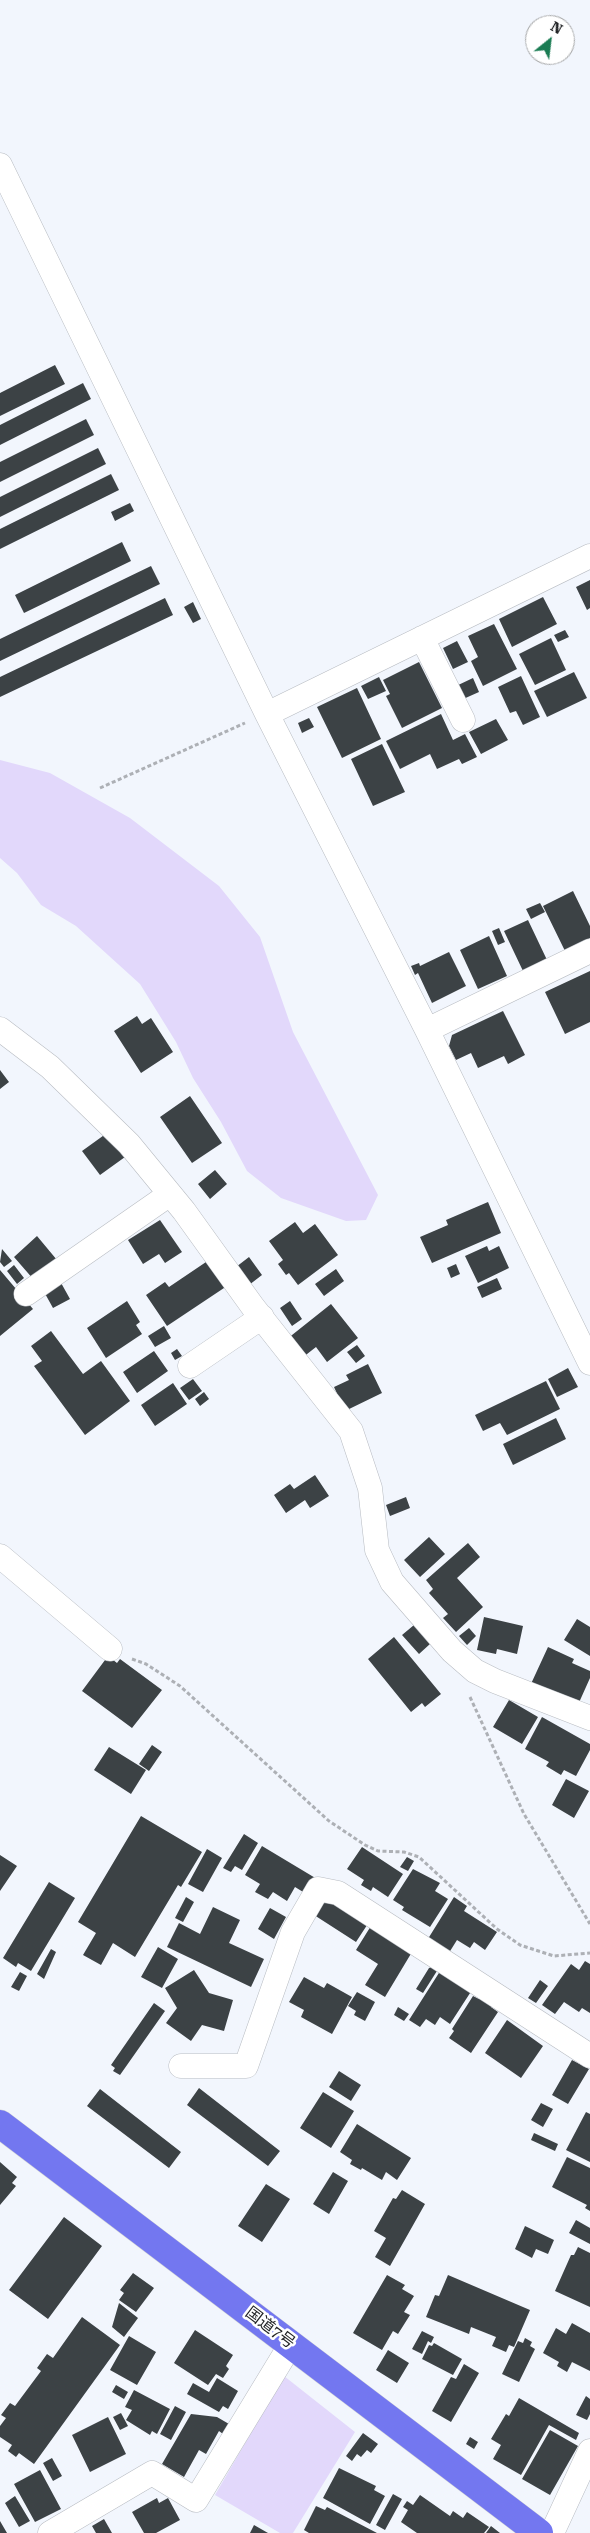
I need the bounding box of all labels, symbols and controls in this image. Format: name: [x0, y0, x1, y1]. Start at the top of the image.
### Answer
north arrow: [525, 15, 575, 65]
text: N: [548, 18, 565, 37]
street label: 国道7号: [241, 2303, 299, 2353]

